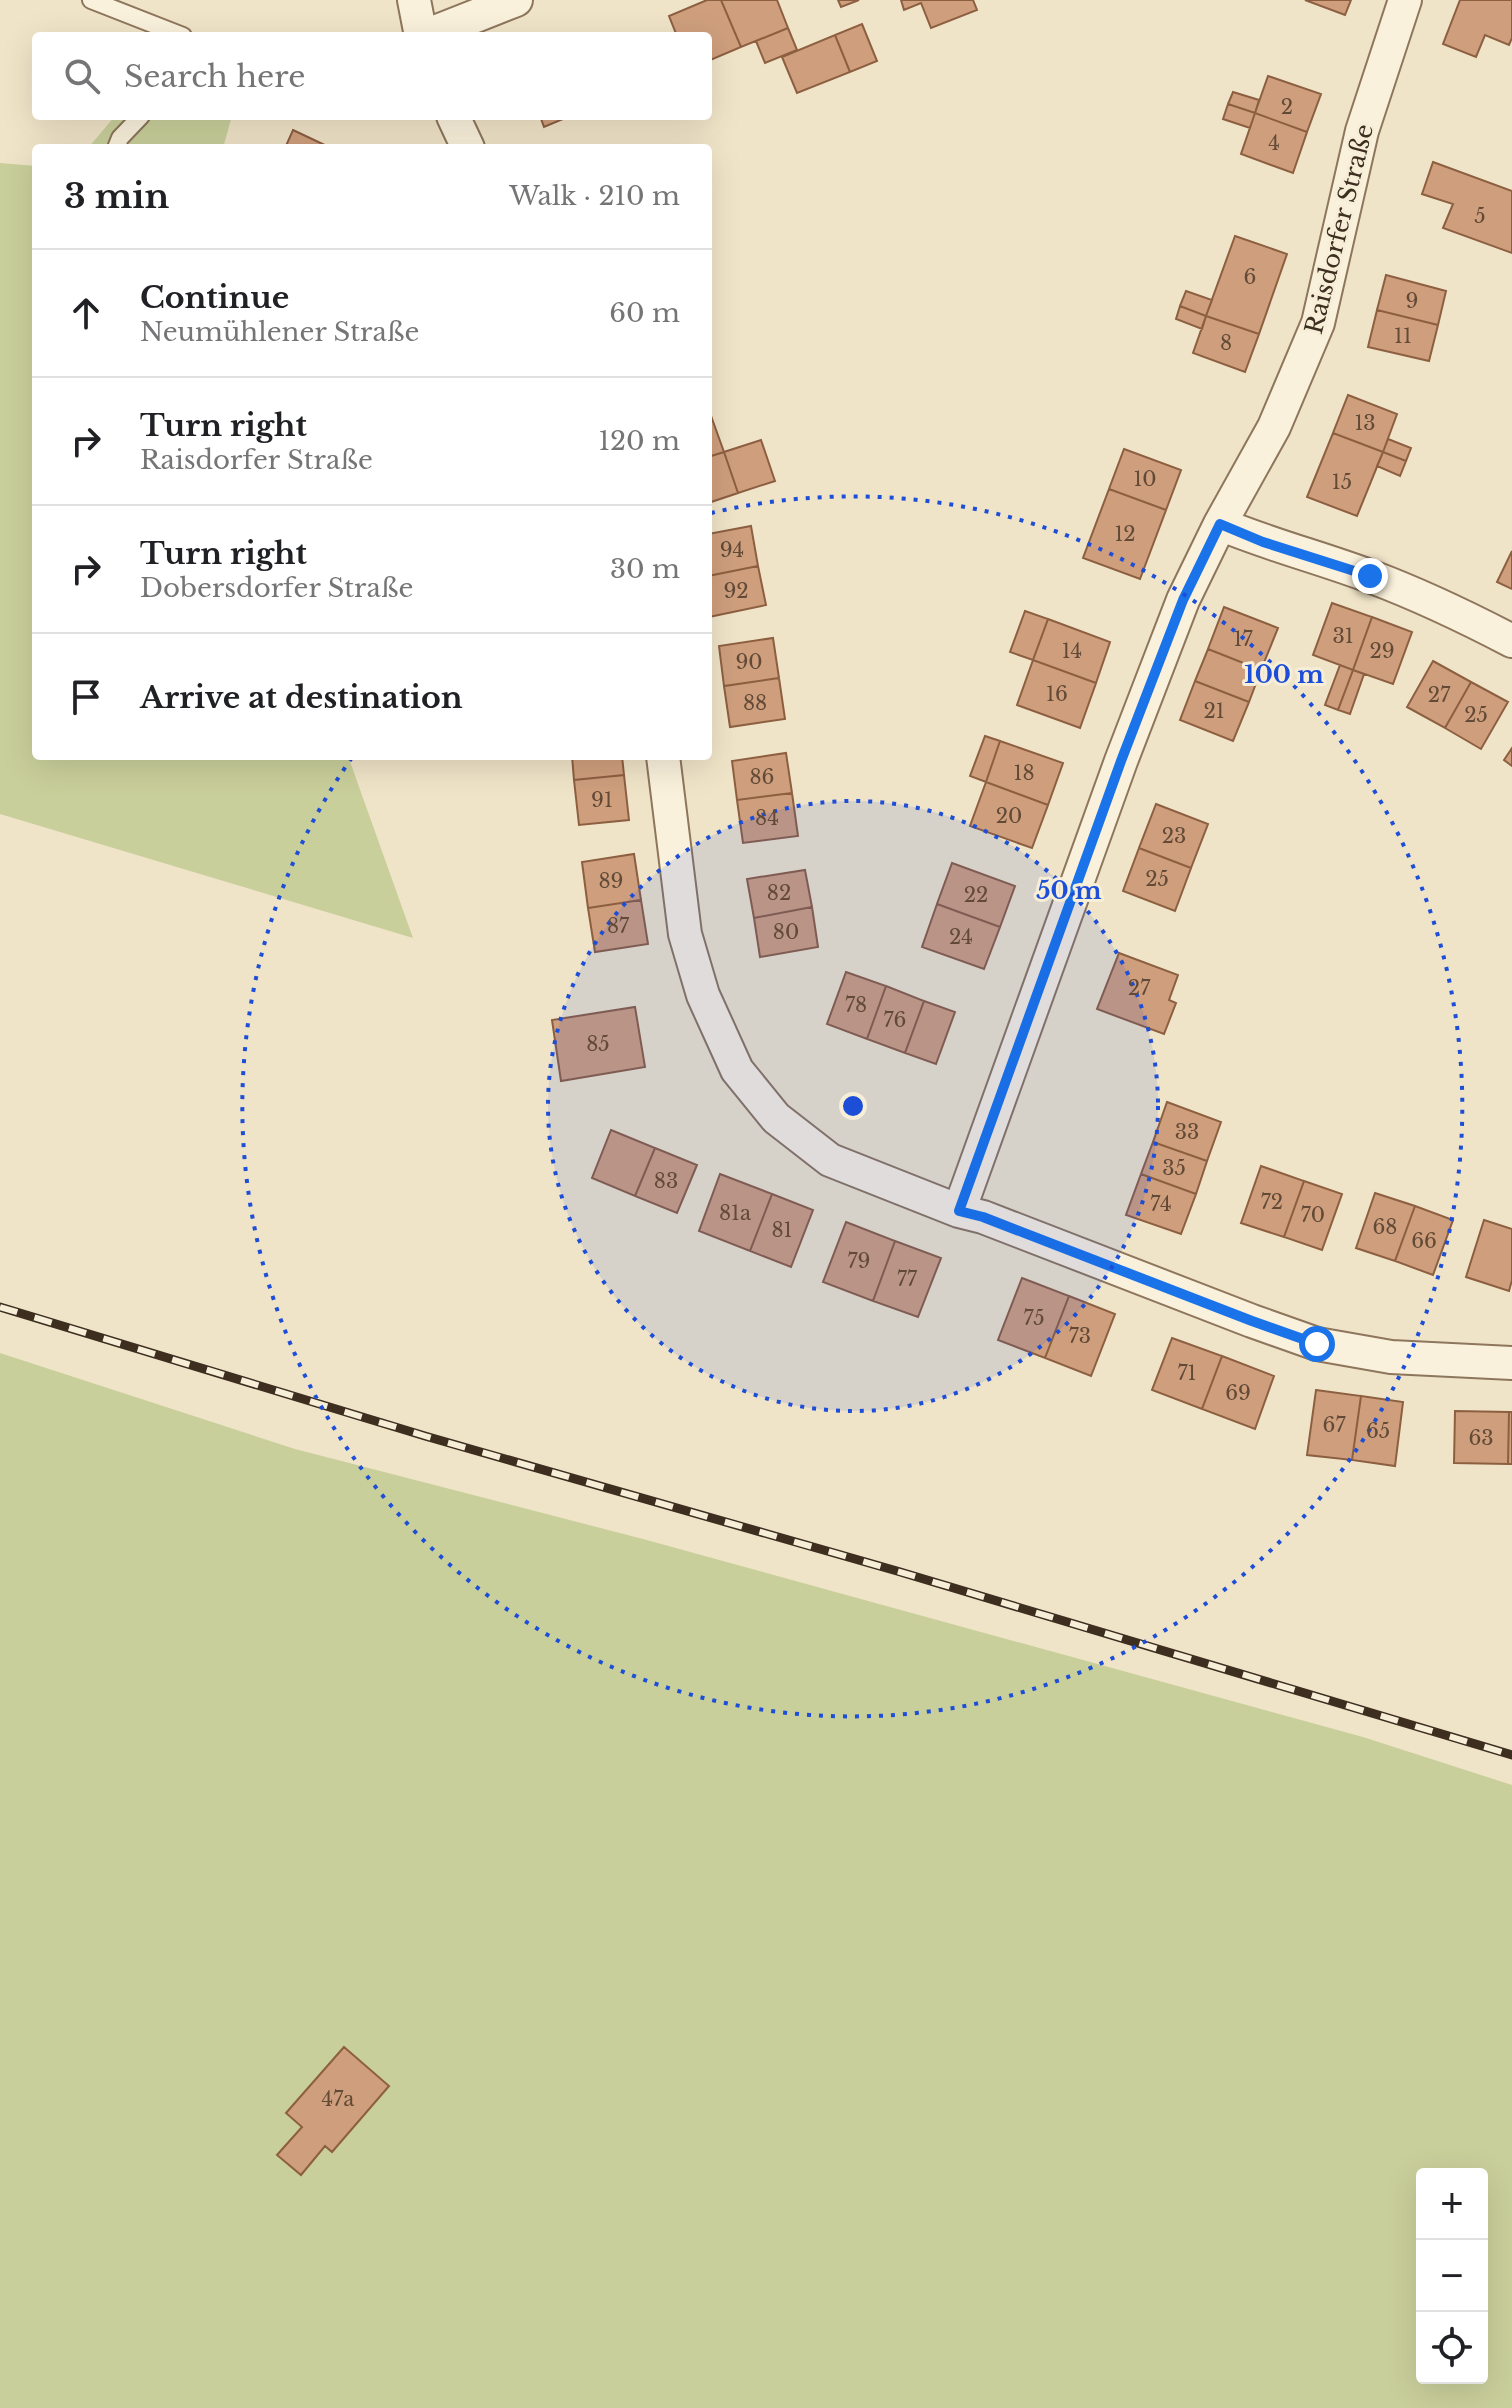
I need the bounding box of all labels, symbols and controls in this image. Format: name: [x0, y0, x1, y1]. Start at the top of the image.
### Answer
search box: [32, 32, 712, 120]
icon: search: [60, 54, 104, 98]
text: Search here: [124, 58, 305, 95]
house number: 2: [1281, 95, 1293, 119]
street label: Raisdorfer Straße: [1299, 121, 1379, 337]
house number: 4: [1268, 131, 1280, 155]
text: 3 min: [64, 175, 169, 217]
text: Walk · 210 m: [509, 180, 680, 212]
house number: 5: [1474, 204, 1486, 228]
house number: 6: [1244, 265, 1256, 289]
text: Continue: [140, 279, 289, 316]
house number: 9: [1406, 289, 1418, 313]
icon: ahead: [64, 291, 108, 335]
text: 60 m: [609, 297, 680, 329]
text: Neumühlener Straße: [140, 316, 420, 348]
house number: 11: [1394, 324, 1412, 348]
house number: 8: [1220, 331, 1232, 355]
text: Turn right: [140, 407, 307, 444]
house number: 13: [1354, 411, 1376, 435]
icon: right: [64, 419, 108, 463]
text: 120 m: [598, 425, 680, 457]
text: Raisdorfer Straße: [140, 444, 373, 476]
house number: 10: [1133, 467, 1157, 491]
house number: 15: [1332, 470, 1352, 494]
house number: 12: [1114, 522, 1136, 546]
text: Turn right: [140, 535, 307, 572]
house number: 94: [720, 538, 744, 562]
icon: right: [64, 547, 108, 591]
text: 30 m: [610, 553, 680, 585]
route end: [1352, 558, 1388, 594]
text: Dobersdorfer Straße: [140, 572, 414, 604]
house number: 92: [723, 579, 749, 603]
house number: 31: [1332, 624, 1354, 648]
house number: 17: [1234, 627, 1253, 651]
house number: 14: [1062, 639, 1082, 663]
house number: 29: [1369, 639, 1395, 663]
house number: 90: [735, 650, 763, 674]
text: 100 m: [1244, 660, 1324, 689]
icon: arrive: [64, 675, 108, 719]
text: Arrive at destination: [140, 679, 463, 716]
house number: 16: [1046, 682, 1068, 706]
house number: 27: [1428, 683, 1451, 707]
house number: 88: [743, 691, 767, 715]
house number: 21: [1203, 699, 1225, 723]
house number: 25: [1464, 703, 1488, 727]
house number: 18: [1013, 761, 1035, 785]
house number: 86: [750, 765, 774, 789]
house number: 91: [591, 788, 613, 812]
house number: 20: [996, 804, 1022, 828]
house number: 84: [755, 806, 779, 830]
house number: 23: [1162, 824, 1186, 848]
house number: 25: [1145, 867, 1169, 891]
house number: 89: [599, 869, 623, 893]
text: 50 m: [1036, 876, 1102, 905]
house number: 82: [767, 881, 791, 905]
house number: 22: [964, 883, 988, 907]
house number: 87: [607, 914, 630, 938]
house number: 80: [773, 920, 799, 944]
house number: 24: [949, 925, 973, 949]
house number: 27: [1128, 976, 1151, 1000]
house number: 78: [845, 993, 867, 1017]
house number: 76: [884, 1008, 906, 1032]
house number: 85: [586, 1032, 610, 1056]
centre of rings: [839, 1092, 867, 1120]
house number: 33: [1175, 1120, 1199, 1144]
house number: 35: [1162, 1156, 1186, 1180]
house number: 83: [654, 1169, 678, 1193]
house number: 72: [1261, 1190, 1283, 1214]
house number: 74: [1150, 1192, 1172, 1216]
house number: 81a: [719, 1201, 752, 1225]
house number: 70: [1301, 1203, 1325, 1227]
house number: 68: [1373, 1215, 1397, 1239]
house number: 81: [771, 1218, 793, 1242]
house number: 66: [1411, 1229, 1437, 1253]
house number: 79: [848, 1249, 870, 1273]
house number: 77: [897, 1267, 918, 1291]
house number: 75: [1023, 1306, 1045, 1330]
house number: 73: [1069, 1324, 1091, 1348]
route start: [1299, 1326, 1335, 1362]
house number: 71: [1178, 1361, 1196, 1385]
house number: 69: [1225, 1381, 1251, 1405]
house number: 67: [1323, 1413, 1346, 1437]
house number: 65: [1366, 1419, 1390, 1443]
house number: 63: [1468, 1426, 1494, 1450]
house number: 47a: [322, 2087, 355, 2111]
map controls: [1416, 2168, 1488, 2384]
button: +: [1416, 2168, 1488, 2240]
button: −: [1416, 2240, 1488, 2312]
button: locate: [1416, 2312, 1488, 2384]

